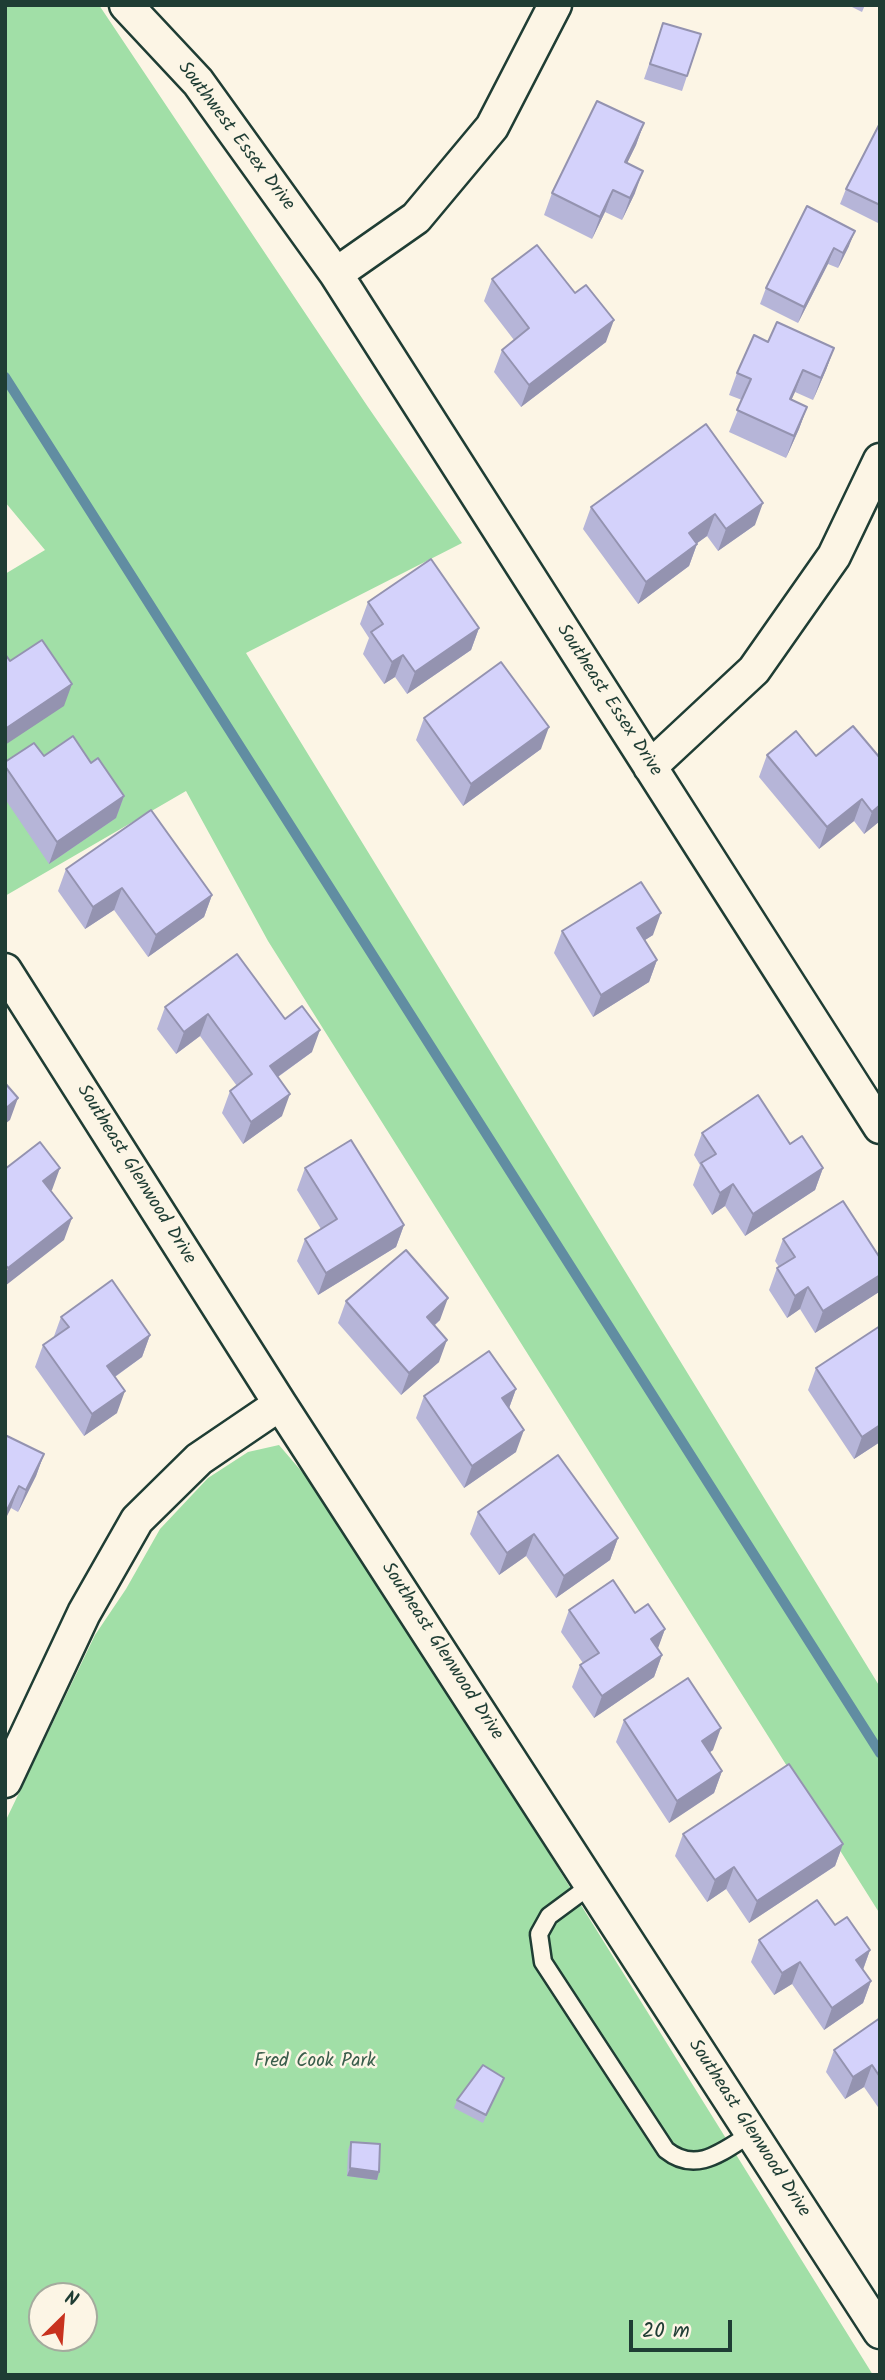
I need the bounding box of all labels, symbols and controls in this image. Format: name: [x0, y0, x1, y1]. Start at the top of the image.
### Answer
street label: Southwest Essex Drive: [171, 58, 299, 216]
street label: Southeast Essex Drive: [550, 621, 666, 781]
street label: Southeast Glenwood Drive: [70, 1081, 200, 1269]
street label: Southeast Glenwood Drive: [375, 1559, 507, 1745]
street label: Southeast Glenwood Drive: [682, 2036, 814, 2222]
park label: Fred Cook Park: [254, 2052, 376, 2074]
north arrow: [28, 2282, 98, 2352]
text: N: [59, 2284, 83, 2316]
scale bar: [633, 2306, 736, 2350]
text: 20 m: [642, 2315, 690, 2348]

